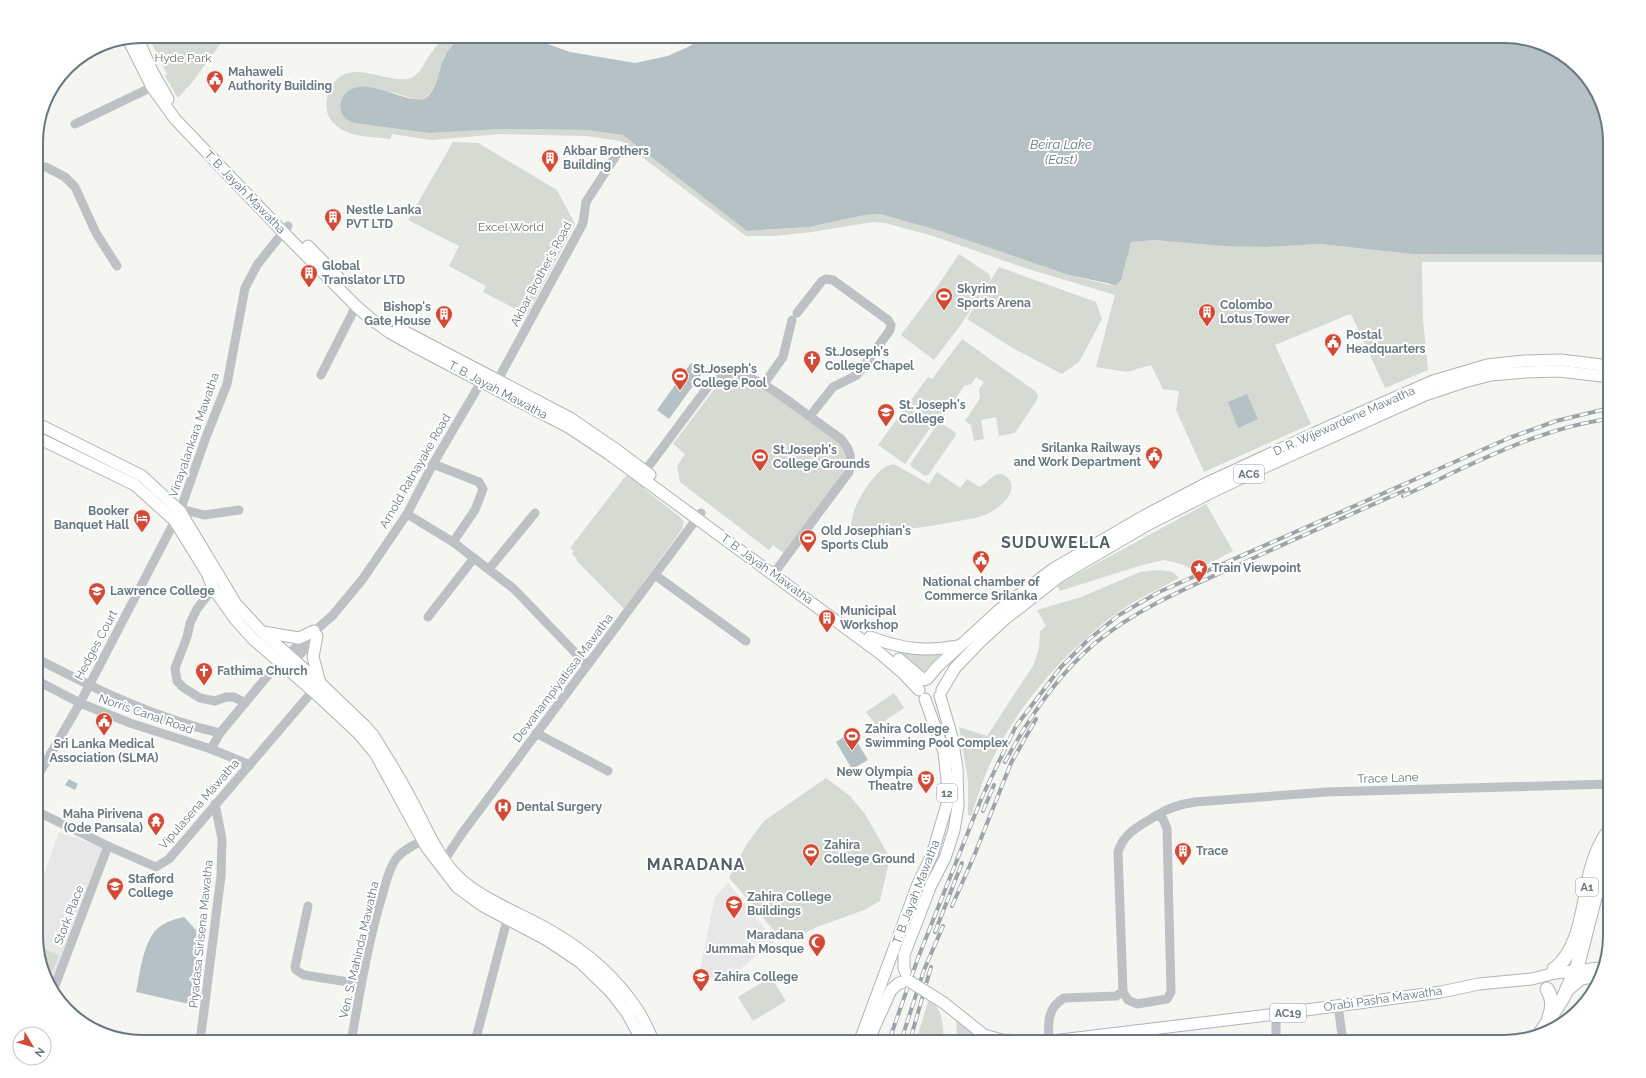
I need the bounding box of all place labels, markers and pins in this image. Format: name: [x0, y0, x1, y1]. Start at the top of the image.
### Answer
place label: Mahaweli Authority Building: [228, 65, 332, 93]
public building icon: Mahaweli Authority Building: [205, 69, 225, 94]
place label: Akbar Brothers Building: [563, 144, 649, 172]
building icon: Akbar Brothers Building: [540, 148, 560, 173]
place label: Nestle Lanka PVT LTD: [346, 203, 421, 231]
building icon: Nestle Lanka PVT LTD: [323, 207, 343, 232]
place label: Global Translator LTD: [322, 259, 405, 287]
building icon: Global Translator LTD: [299, 263, 319, 288]
place label: Skyrim Sports Arena: [957, 282, 1031, 310]
sports icon: Skyrim Sports Arena: [934, 286, 954, 311]
place label: Colombo Lotus Tower: [1220, 298, 1290, 326]
place label: Bishop's Gate House: [364, 300, 431, 328]
building icon: Colombo Lotus Tower: [1197, 302, 1217, 327]
building icon: Bishop's Gate House: [434, 304, 454, 329]
place label: Postal Headquarters: [1346, 328, 1426, 356]
public building icon: Postal Headquarters: [1323, 332, 1343, 357]
place label: St.Joseph's College Chapel: [825, 345, 914, 373]
church icon: St.Joseph's College Chapel: [802, 349, 822, 374]
place label: St.Joseph's College Pool: [693, 362, 767, 390]
sports icon: St.Joseph's College Pool: [670, 366, 690, 391]
place label: St. Joseph's College: [899, 398, 966, 426]
school or university icon: St. Joseph's College: [876, 402, 896, 427]
place label: Srilanka Railways and Work Department: [1014, 441, 1141, 469]
place label: St.Joseph's College Grounds: [773, 443, 870, 471]
public building icon: Srilanka Railways and Work Department: [1144, 445, 1164, 470]
sports icon: St.Joseph's College Grounds: [750, 447, 770, 472]
place label: Booker Banquet Hall: [54, 504, 129, 532]
hotel icon: Booker Banquet Hall: [132, 508, 152, 533]
place label: Old Josephian's Sports Club: [821, 524, 911, 552]
sports icon: Old Josephian's Sports Club: [798, 528, 818, 553]
public building icon: National chamber of Commerce Srilanka: [971, 549, 991, 574]
place icon: Train Viewpoint: [1189, 558, 1209, 583]
place label: Train Viewpoint: [1212, 561, 1302, 575]
place label: National chamber of Commerce Srilanka: [922, 575, 1040, 603]
school or university icon: Lawrence College: [87, 581, 107, 606]
place label: Lawrence College: [110, 584, 215, 598]
place label: Municipal Workshop: [840, 604, 899, 632]
building icon: Municipal Workshop: [817, 608, 837, 633]
church icon: Fathima Church: [194, 661, 214, 686]
place label: Fathima Church: [217, 664, 308, 678]
public building icon: Sri Lanka Medical Association (SLMA): [94, 711, 114, 736]
place label: Zahira College Swimming Pool Complex: [865, 722, 1009, 750]
sports icon: Zahira College Swimming Pool Complex: [842, 726, 862, 751]
place label: Sri Lanka Medical Association (SLMA): [49, 737, 159, 765]
place label: New Olympia Theatre: [836, 765, 913, 793]
theatre icon: New Olympia Theatre: [916, 769, 936, 794]
hospital icon: Dental Surgery: [493, 797, 513, 822]
place label: Dental Surgery: [516, 800, 603, 814]
place label: Maha Pirivena (Ode Pansala): [63, 807, 143, 835]
temple icon: Maha Pirivena (Ode Pansala): [146, 811, 166, 836]
place label: Zahira College Ground: [824, 838, 915, 866]
building icon: Trace: [1173, 841, 1193, 866]
sports icon: Zahira College Ground: [801, 842, 821, 867]
place label: Trace: [1196, 844, 1228, 858]
place label: Stafford College: [128, 872, 174, 900]
school or university icon: Stafford College: [105, 876, 125, 901]
place label: Zahira College Buildings: [747, 890, 831, 918]
school or university icon: Zahira College Buildings: [724, 894, 744, 919]
place label: Maradana Jummah Mosque: [706, 928, 804, 956]
mosque icon: Maradana Jummah Mosque: [807, 932, 827, 957]
school or university icon: Zahira College: [691, 967, 711, 992]
place label: Zahira College: [714, 970, 798, 984]

